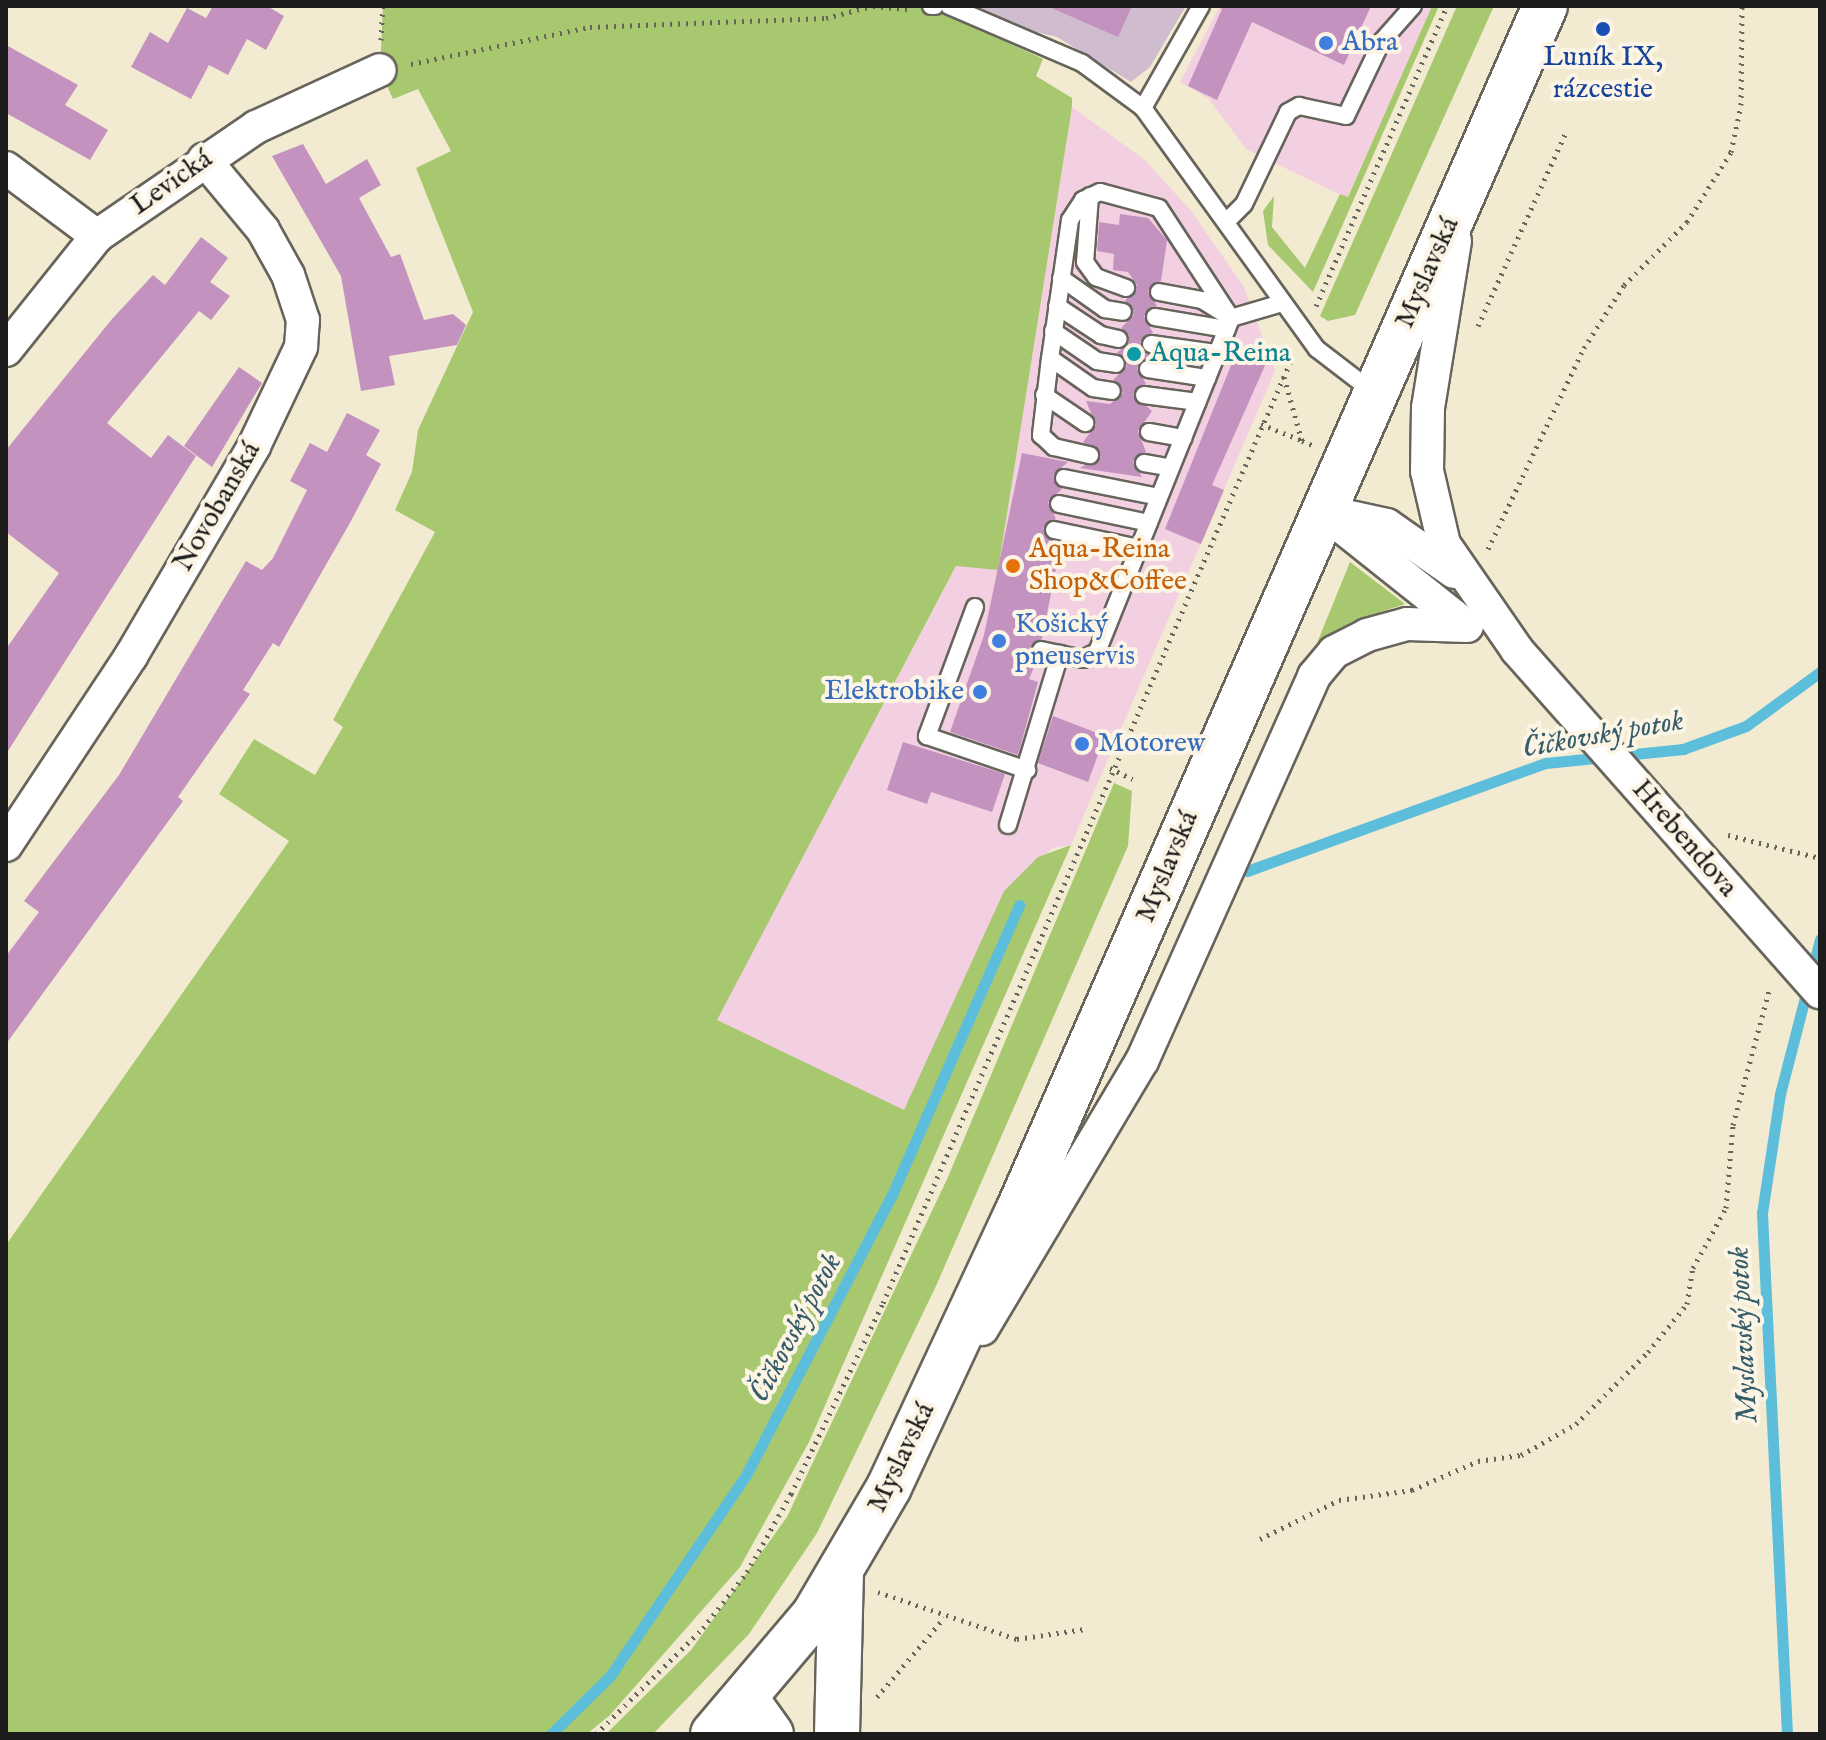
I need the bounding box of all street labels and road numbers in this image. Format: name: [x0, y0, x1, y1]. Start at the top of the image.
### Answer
street label: Levická: [125, 143, 219, 223]
street label: Myslavská: [1389, 212, 1467, 334]
street label: Novobanská: [167, 436, 269, 578]
street label: Hrebendova: [1624, 774, 1744, 904]
street label: Myslavská: [1129, 806, 1207, 928]
street label: Myslavská: [861, 1398, 943, 1518]

